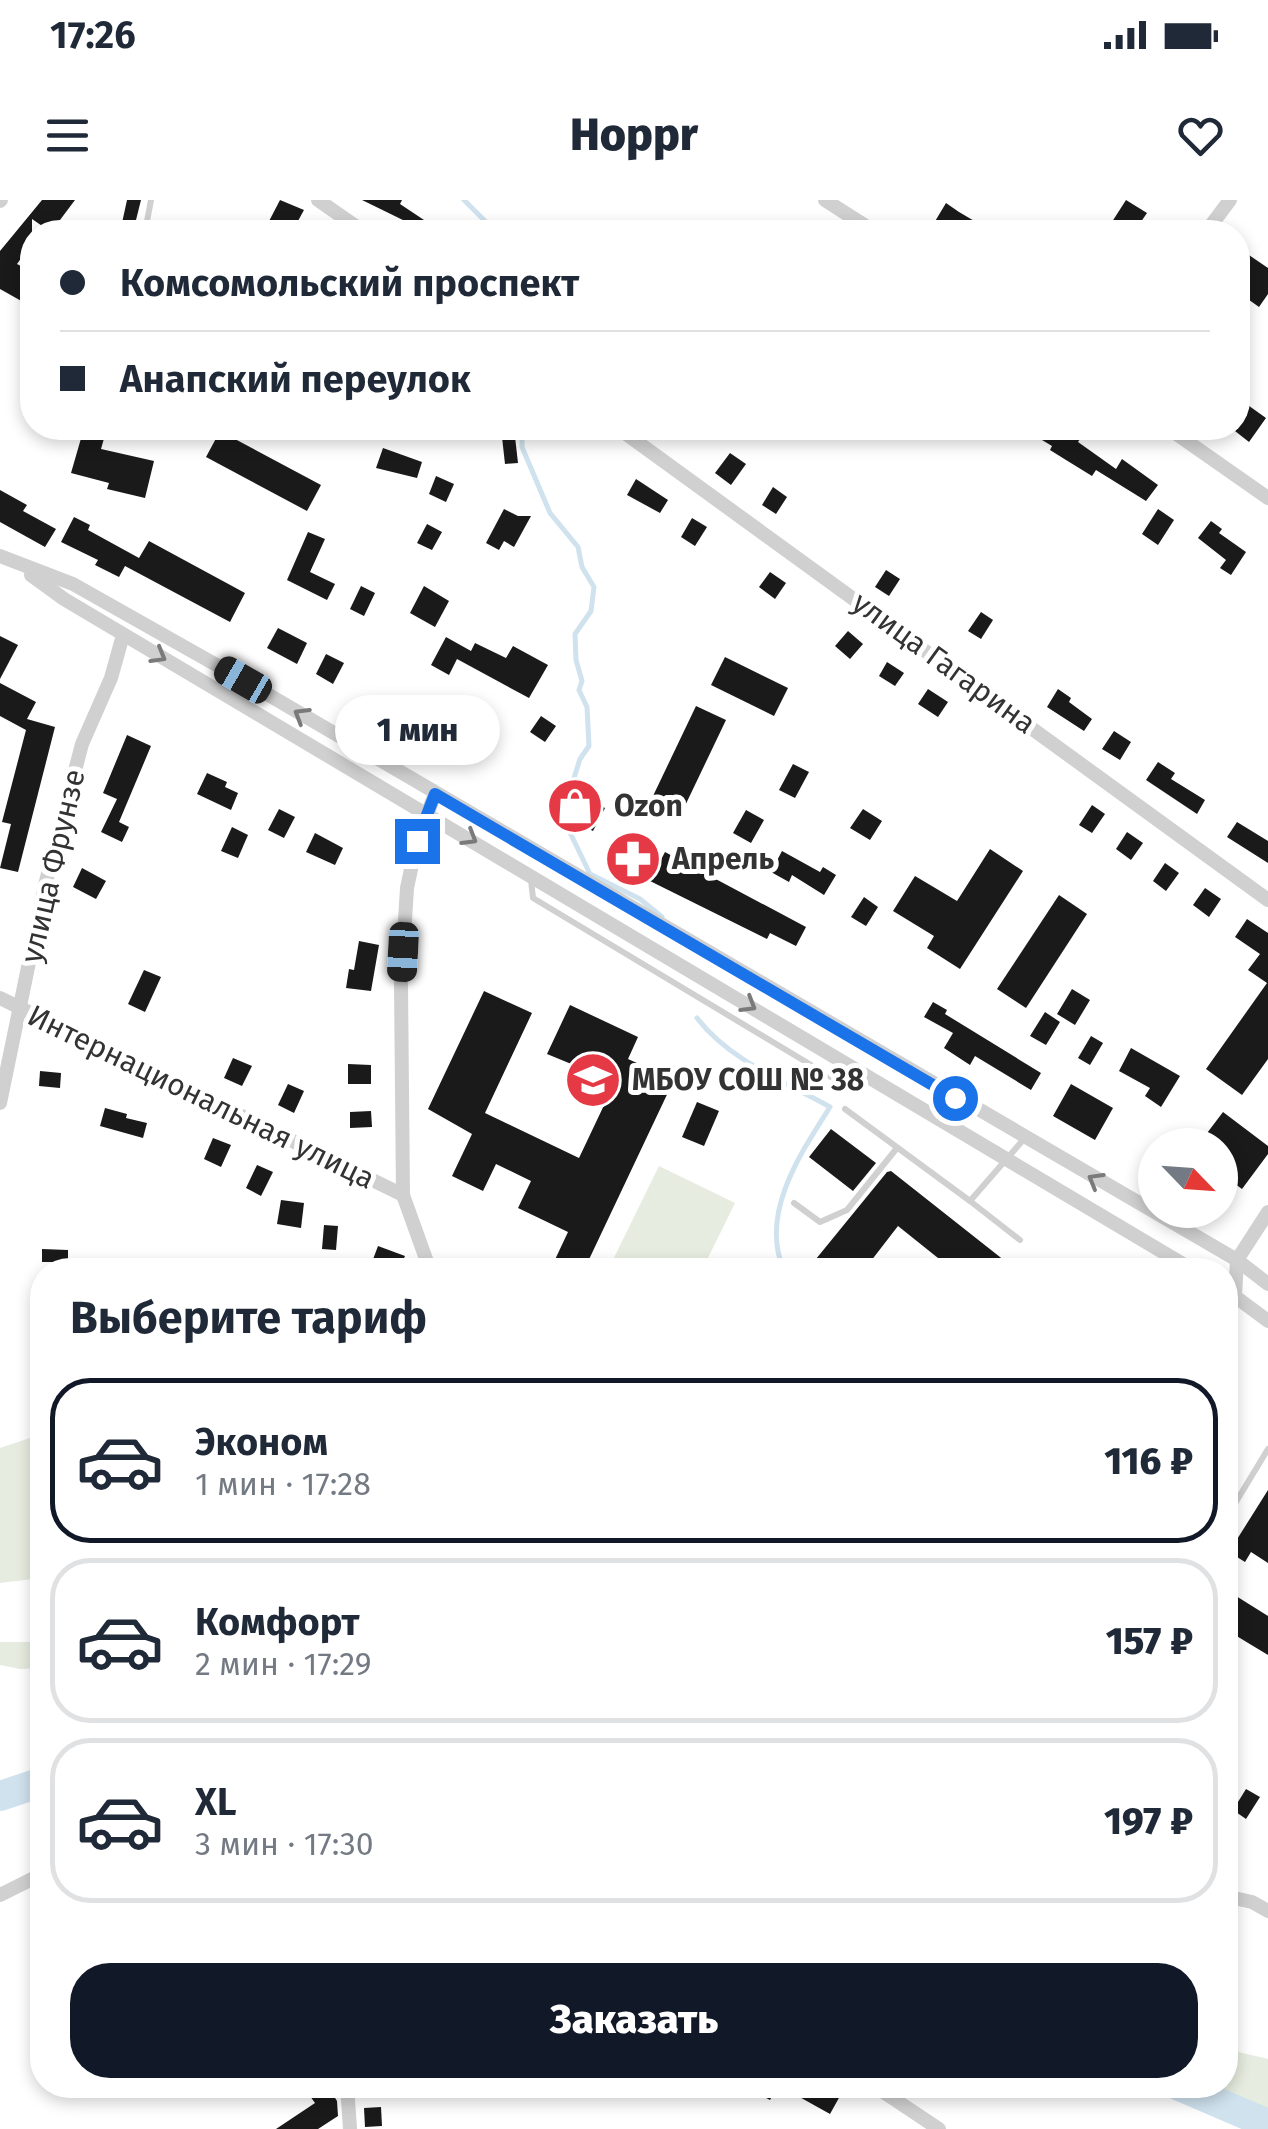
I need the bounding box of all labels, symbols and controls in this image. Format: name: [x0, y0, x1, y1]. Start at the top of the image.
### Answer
text: 17:26: [50, 12, 136, 58]
icon: menu: [40, 108, 95, 163]
text: Hoppr: [570, 108, 698, 162]
icon: heart: [1173, 108, 1228, 163]
text: Комсомольский проспект: [120, 260, 579, 306]
text: Анапский переулок: [120, 356, 471, 402]
street label: улица Гагарина: [845, 584, 1043, 742]
one-way arrow: [148, 644, 166, 663]
car: [210, 652, 276, 708]
callout: 1 мин: [334, 696, 500, 766]
one-way arrow: [294, 707, 312, 727]
text: 1 мин: [377, 711, 458, 749]
street label: улица Фрунзе: [13, 766, 93, 966]
shop icon: Ozon: [545, 776, 605, 836]
place label: Ozon: [614, 788, 683, 824]
route end: [395, 819, 440, 864]
one-way arrow: [459, 826, 477, 846]
pharmacy icon: Апрель: [603, 829, 663, 889]
place label: Апрель: [671, 841, 774, 877]
car: [386, 921, 420, 983]
one-way arrow: [738, 993, 756, 1012]
street label: Интернациональная улица: [22, 997, 380, 1197]
school or university icon: МБОУ СОШ № 38: [563, 1050, 623, 1110]
place label: МБОУ СОШ № 38: [632, 1062, 864, 1098]
route start: [933, 1076, 978, 1121]
north arrow: [1138, 1128, 1238, 1228]
map controls: [1138, 1128, 1238, 1228]
one-way arrow: [1088, 1173, 1106, 1192]
text: Выберите тариф: [70, 1291, 427, 1345]
icon: car: [75, 1416, 165, 1506]
text: Эконом: [195, 1419, 328, 1465]
text: 116 ₽: [1104, 1438, 1193, 1484]
text: 1 мин · 17:28: [195, 1465, 371, 1503]
icon: car: [75, 1596, 165, 1686]
text: Комфорт: [195, 1599, 359, 1645]
text: 157 ₽: [1106, 1618, 1193, 1664]
text: 2 мин · 17:29: [195, 1645, 372, 1683]
icon: car: [75, 1776, 165, 1866]
text: XL: [195, 1779, 237, 1825]
text: 197 ₽: [1104, 1798, 1193, 1844]
text: 3 мин · 17:30: [195, 1825, 374, 1863]
button: Заказать: [70, 1963, 1198, 2078]

